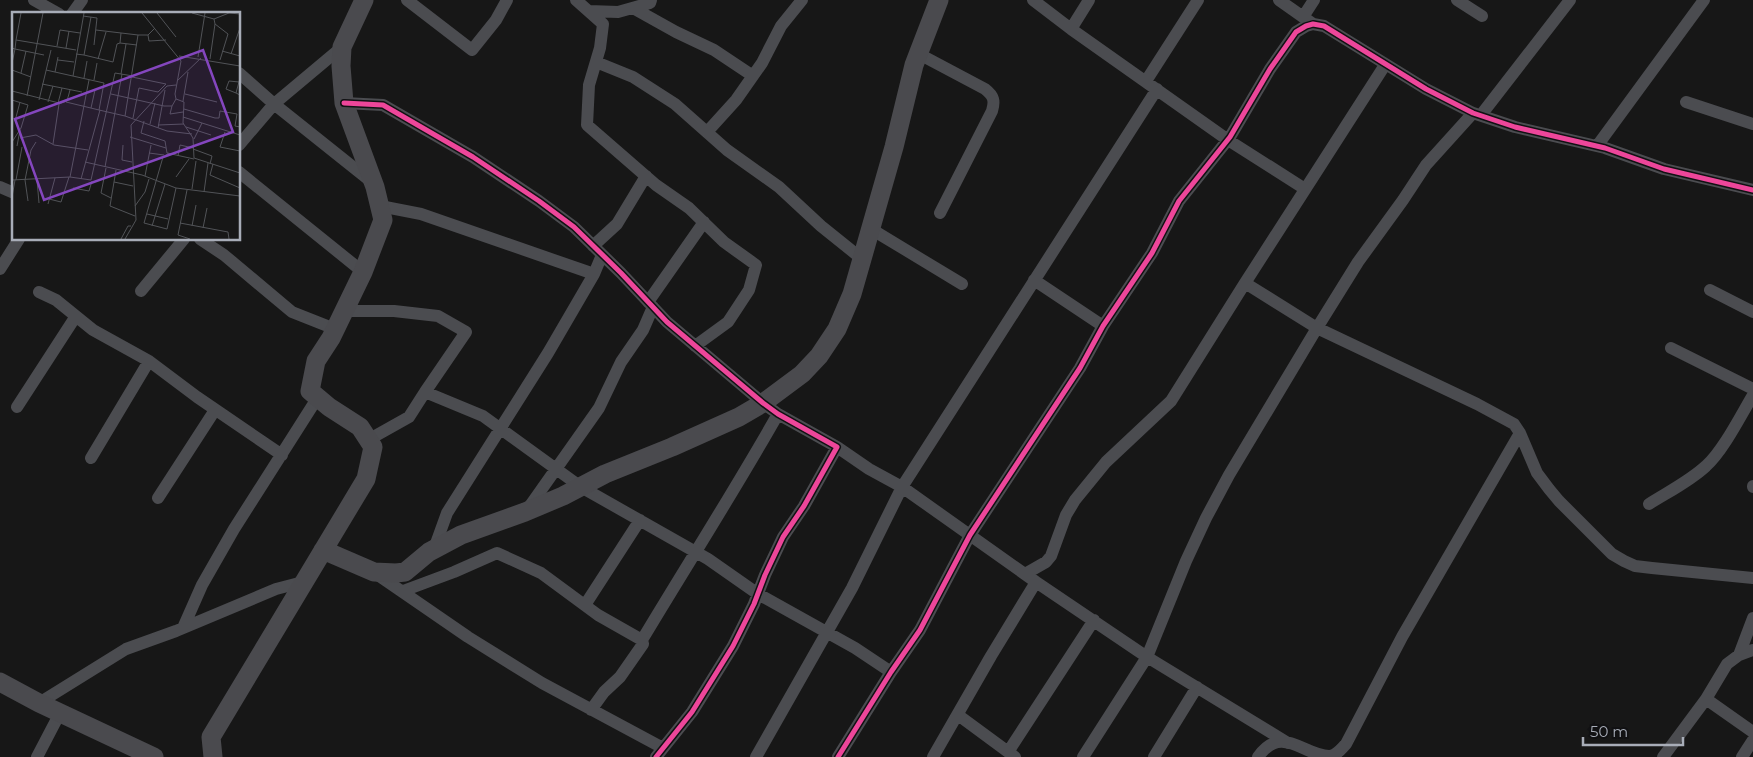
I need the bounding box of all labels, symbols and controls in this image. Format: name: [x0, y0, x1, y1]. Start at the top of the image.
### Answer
inset map: [12, 12, 240, 240]
scale bar: [1583, 714, 1683, 746]
text: 50 m: [1590, 722, 1628, 741]

